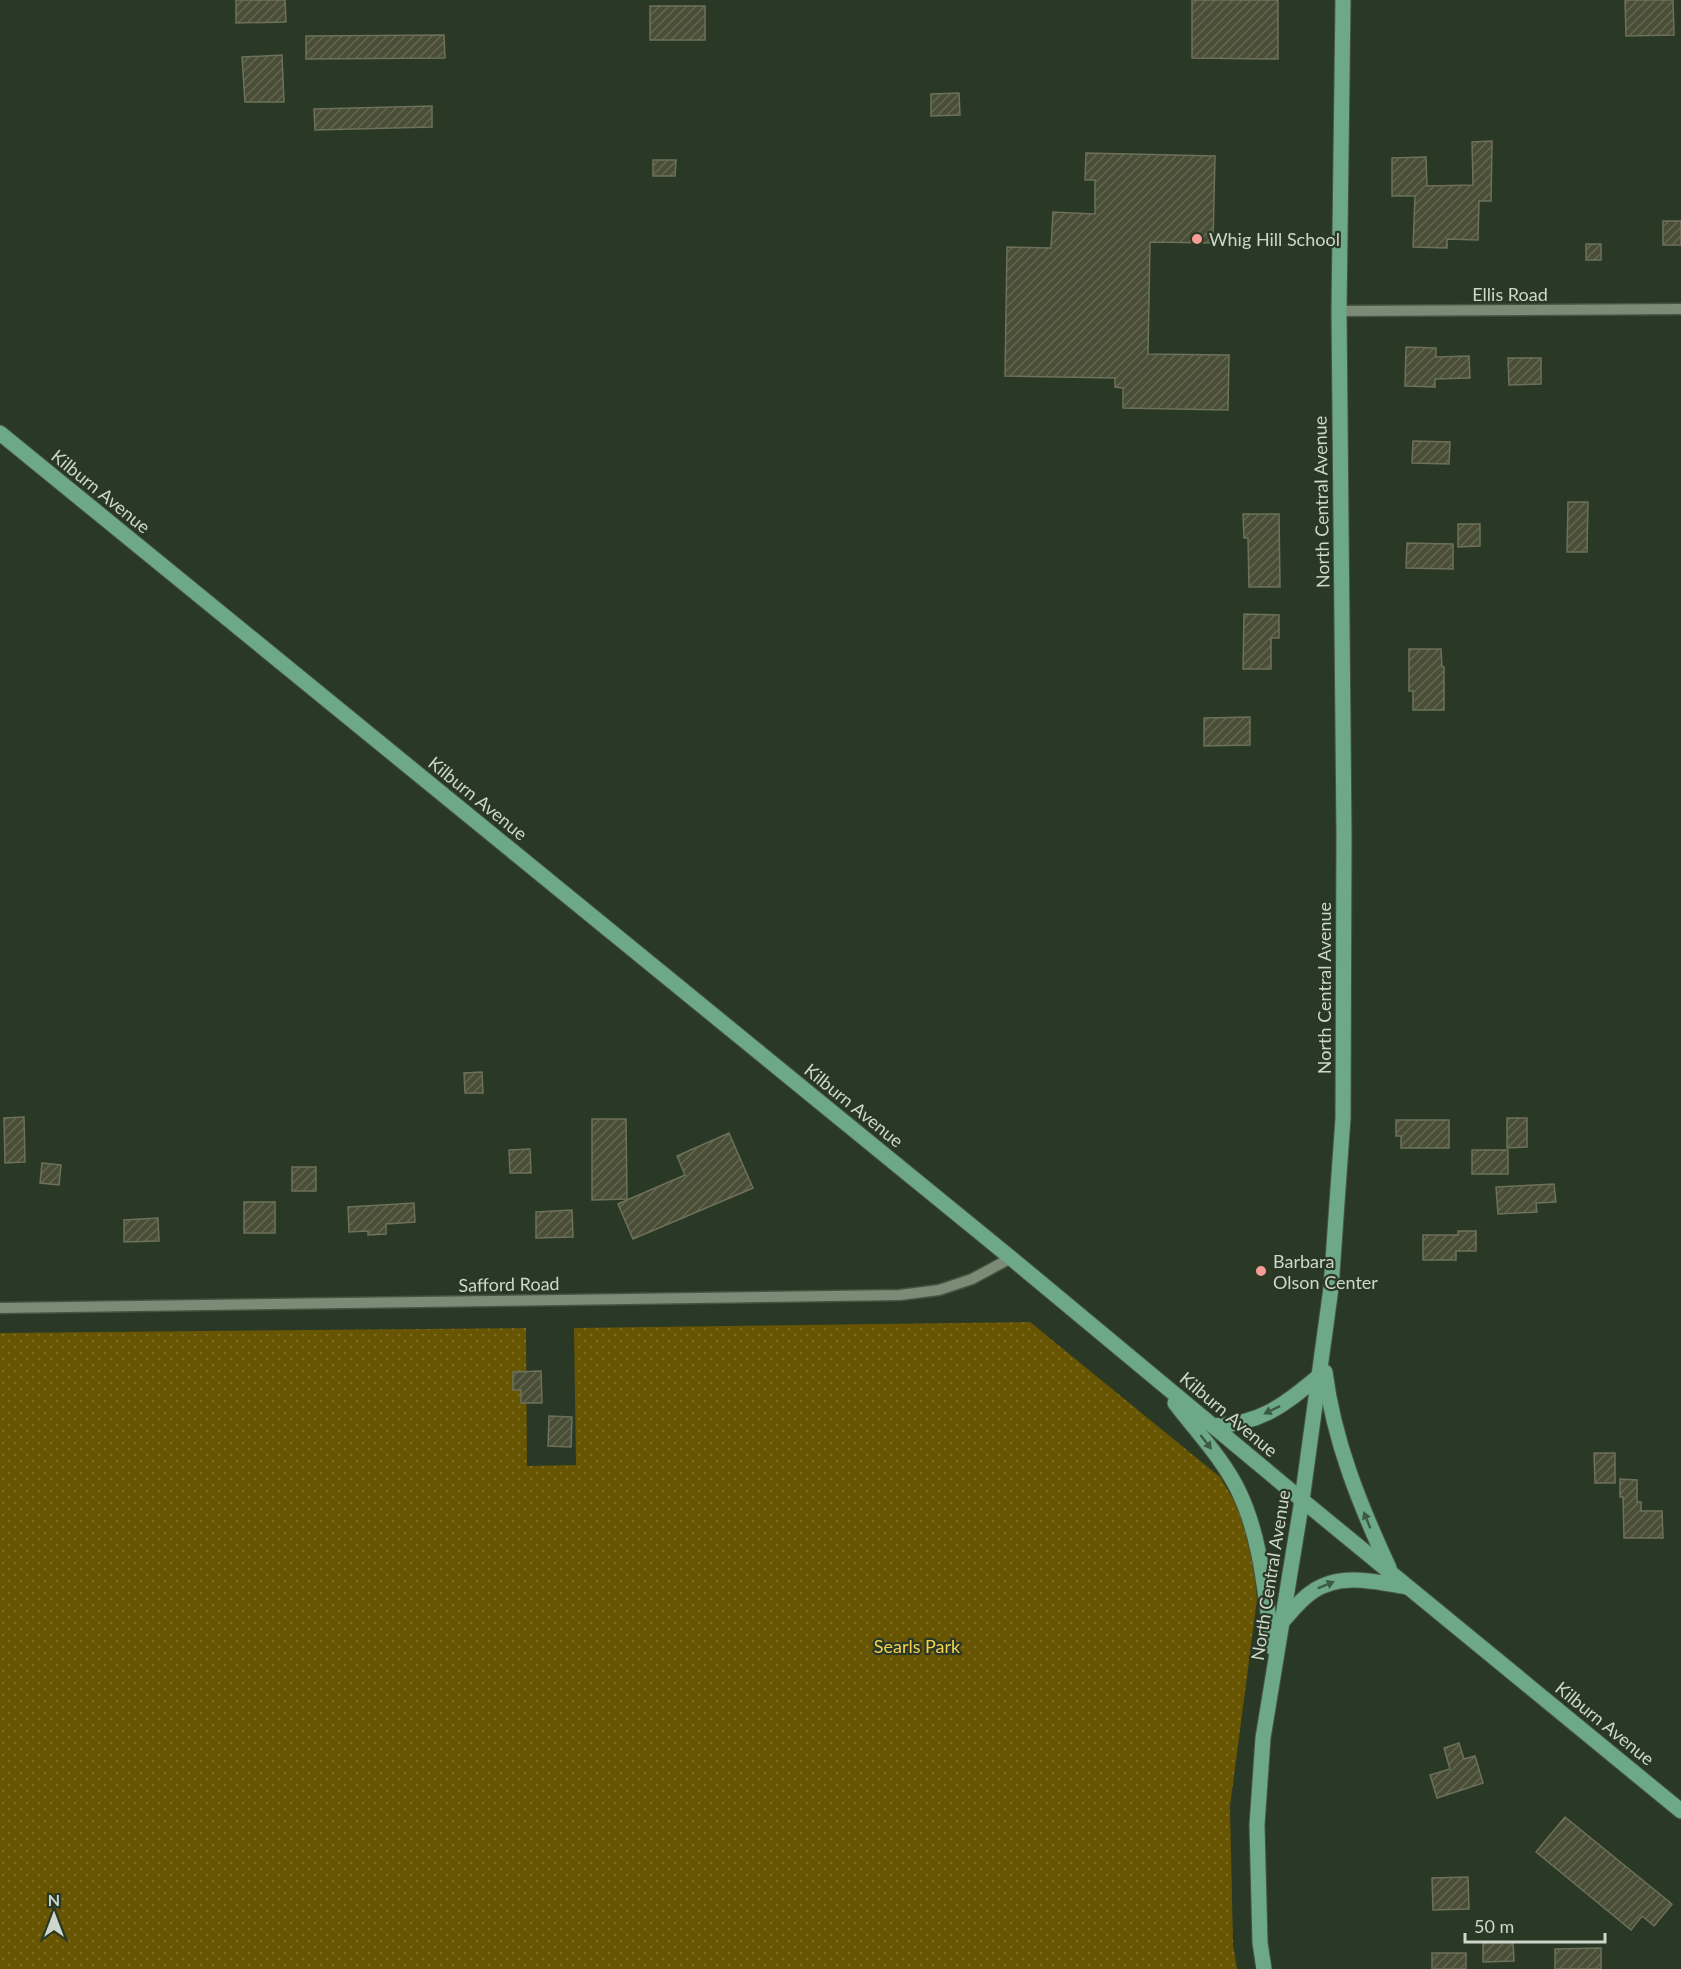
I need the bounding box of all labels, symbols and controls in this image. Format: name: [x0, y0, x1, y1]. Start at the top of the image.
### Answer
place label: Whig Hill School: [1209, 228, 1340, 250]
marker: Whig Hill School: [1190, 232, 1204, 246]
street label: Ellis Road: [1472, 283, 1548, 305]
street label: North Central Avenue: [1308, 416, 1334, 588]
street label: Kilburn Avenue: [47, 444, 155, 538]
street label: Kilburn Avenue: [424, 751, 532, 845]
street label: North Central Avenue: [1313, 902, 1335, 1074]
street label: Kilburn Avenue: [800, 1058, 908, 1152]
place label: Barbara Olson Center: [1273, 1250, 1378, 1293]
marker: Barbara Olson Center: [1254, 1264, 1268, 1278]
street label: Safford Road: [458, 1272, 560, 1296]
street label: Kilburn Avenue: [1176, 1367, 1282, 1461]
one-way arrow: [1264, 1406, 1281, 1415]
one-way arrow: [1199, 1435, 1211, 1450]
street label: North Central Avenue: [1246, 1488, 1294, 1662]
one-way arrow: [1362, 1511, 1372, 1529]
one-way arrow: [1318, 1580, 1336, 1590]
park label: Searls Park: [874, 1635, 961, 1657]
street label: Kilburn Avenue: [1551, 1676, 1659, 1770]
north arrow: [24, 1885, 84, 1945]
text: N: [48, 1890, 60, 1909]
scale bar: [1465, 1906, 1604, 1944]
text: 50 m: [1474, 1915, 1514, 1937]

